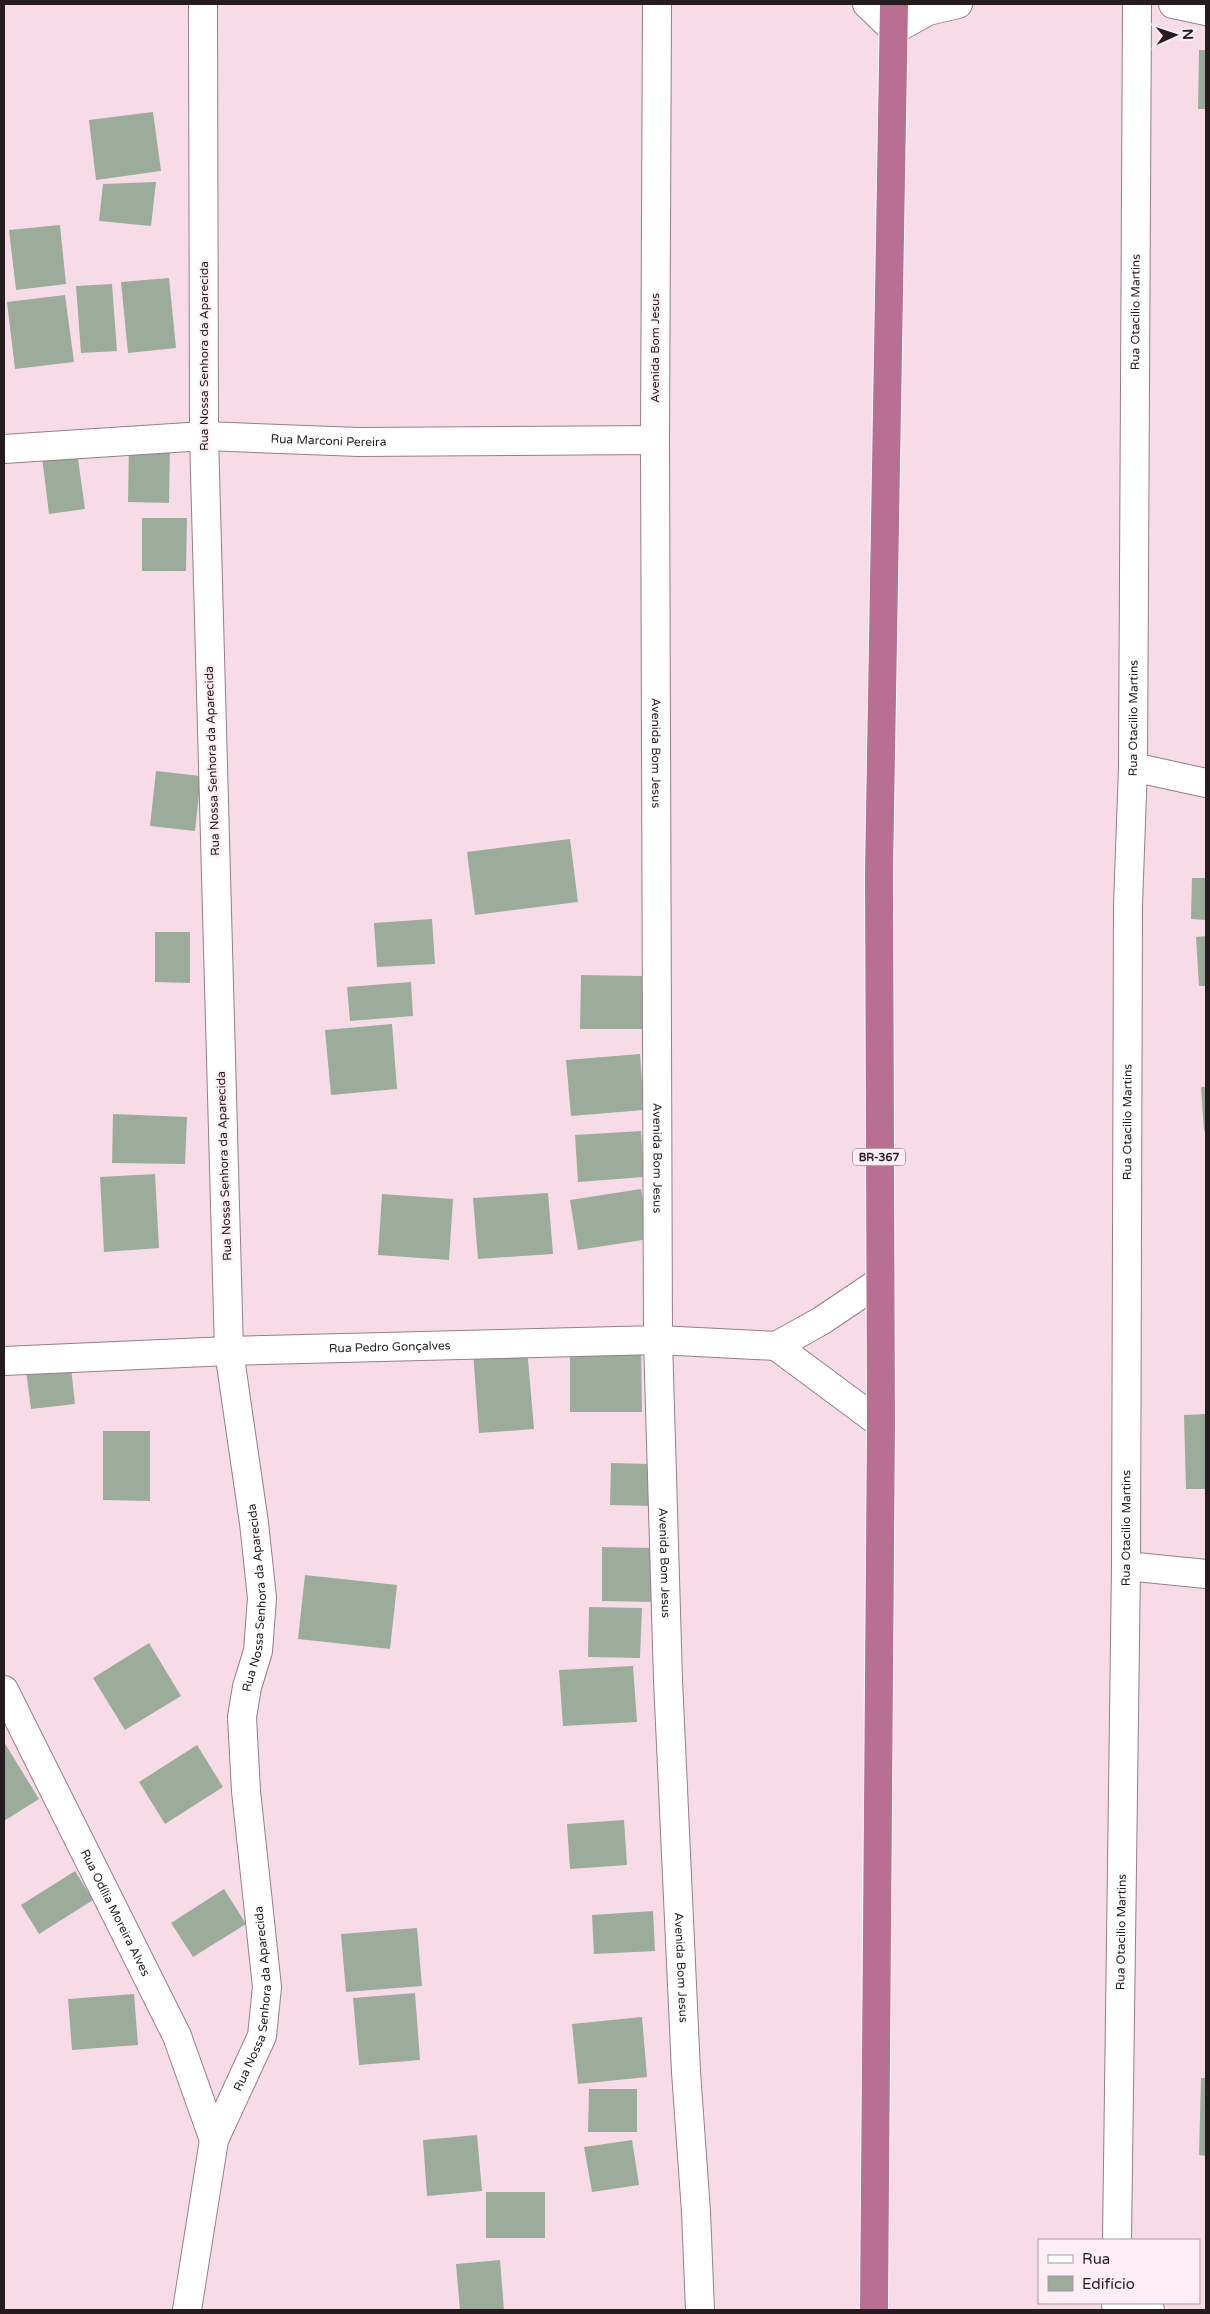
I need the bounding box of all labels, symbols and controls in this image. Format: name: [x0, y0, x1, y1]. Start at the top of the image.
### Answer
north arrow: [1150, 10, 1200, 60]
text: N: [1179, 28, 1196, 40]
street label: Rua Otacilio Martins: [1128, 254, 1143, 370]
street label: Rua Nossa Senhora da Aparecida: [197, 261, 211, 451]
street label: Avenida Bom Jesus: [648, 293, 662, 403]
street label: Rua Marconi Pereira: [270, 432, 386, 449]
street label: Rua Otacilio Martins: [1126, 660, 1141, 777]
street label: Rua Nossa Senhora da Aparecida: [202, 666, 222, 856]
street label: Avenida Bom Jesus: [649, 698, 663, 808]
street label: Rua Otacilio Martins: [1120, 1064, 1135, 1180]
street label: Rua Nossa Senhora da Aparecida: [214, 1071, 234, 1261]
street label: Avenida Bom Jesus: [650, 1103, 665, 1213]
road number: BR-367: [853, 1148, 905, 1166]
street label: Rua Pedro Gonçalves: [329, 1338, 451, 1355]
street label: Rua Otacilio Martins: [1119, 1470, 1133, 1586]
street label: Rua Nossa Senhora da Aparecida: [239, 1503, 269, 1693]
street label: Avenida Bom Jesus: [656, 1508, 673, 1618]
street label: Rua Odília Moreira Alves: [78, 1847, 153, 1979]
street label: Rua Otacilio Martins: [1113, 1874, 1129, 1990]
street label: Rua Nossa Senhora da Aparecida: [231, 1906, 274, 2093]
street label: Avenida Bom Jesus: [672, 1912, 691, 2023]
legend: [1038, 2239, 1200, 2304]
text: Rua: [1082, 2250, 1110, 2268]
text: Edifício: [1082, 2275, 1135, 2293]

